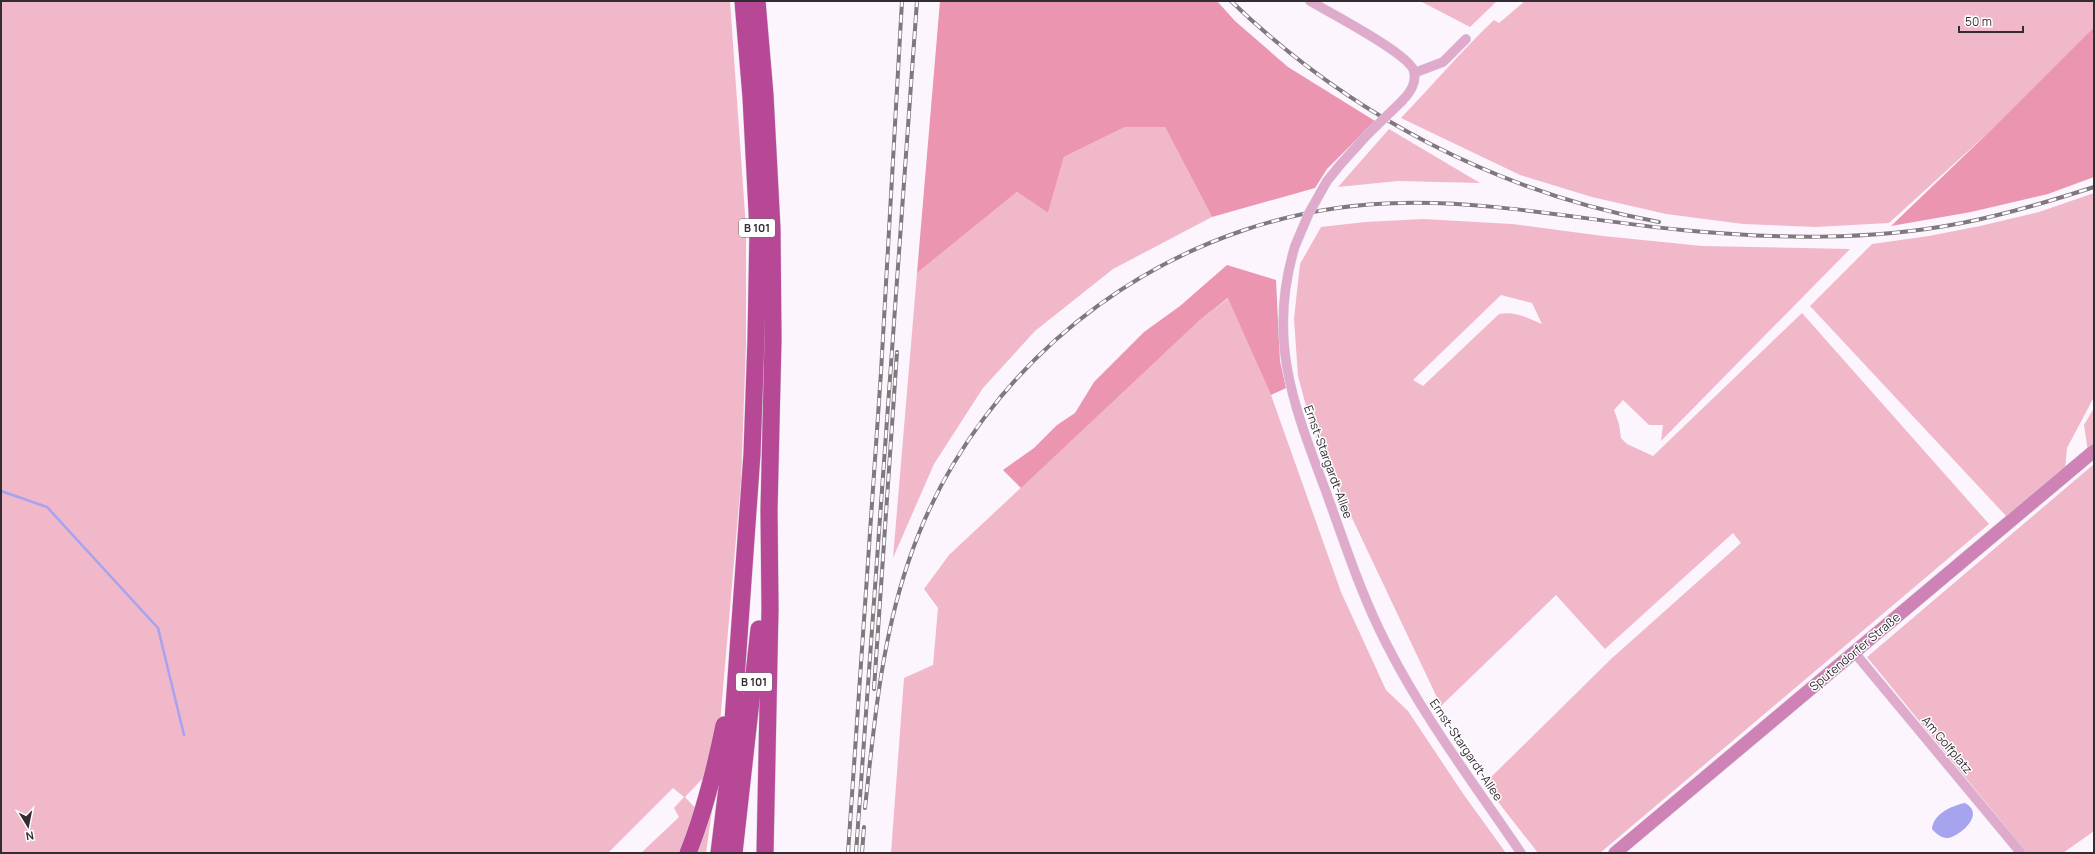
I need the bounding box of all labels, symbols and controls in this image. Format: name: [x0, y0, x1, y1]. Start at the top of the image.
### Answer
scale bar: [1959, 8, 2023, 34]
text: 50 m: [1965, 13, 1992, 30]
road number: B 101: [739, 219, 775, 237]
street label: Ernst-Stargardt-Allee: [1300, 403, 1357, 521]
street label: Sputendorfer Straße: [1806, 609, 1904, 695]
road number: B 101: [736, 673, 772, 691]
street label: Ernst-Stargardt-Allee: [1426, 696, 1507, 804]
street label: Am Golfplatz: [1918, 712, 1977, 777]
north arrow: [8, 806, 48, 846]
text: N: [25, 828, 35, 844]

